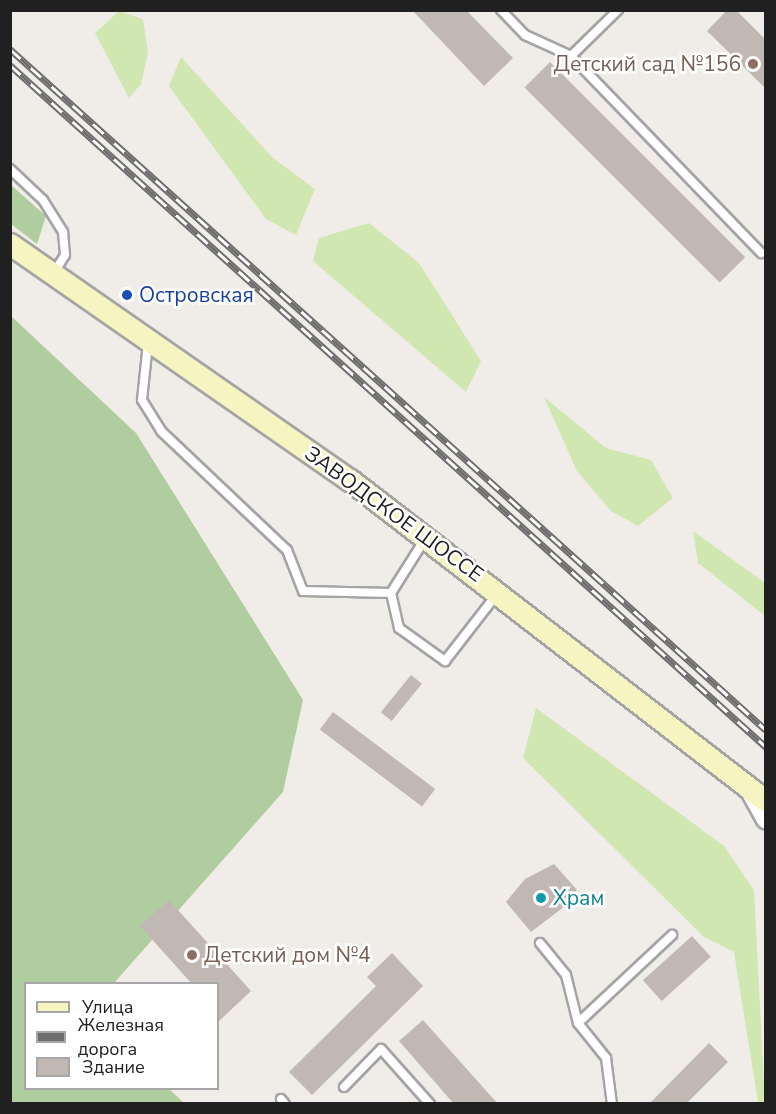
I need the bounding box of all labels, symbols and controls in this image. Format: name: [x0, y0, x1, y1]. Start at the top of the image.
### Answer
place label: Детский сад №156: [554, 51, 741, 77]
marker: Детский сад №156: [746, 57, 760, 71]
place label: Островская: [139, 282, 254, 308]
marker: Островская: [120, 288, 134, 302]
street label: ЗАВОДСКОЕ ШОССЕ: [300, 441, 488, 587]
place label: Храм: [553, 885, 604, 911]
marker: Храм: [534, 891, 548, 905]
place label: Детский дом №4: [204, 942, 371, 968]
marker: Детский дом №4: [185, 948, 199, 962]
legend: [24, 982, 219, 1090]
text: Улица: [82, 995, 133, 1019]
text: Железная дорога: [78, 1013, 164, 1061]
text: Здание: [82, 1055, 145, 1079]

